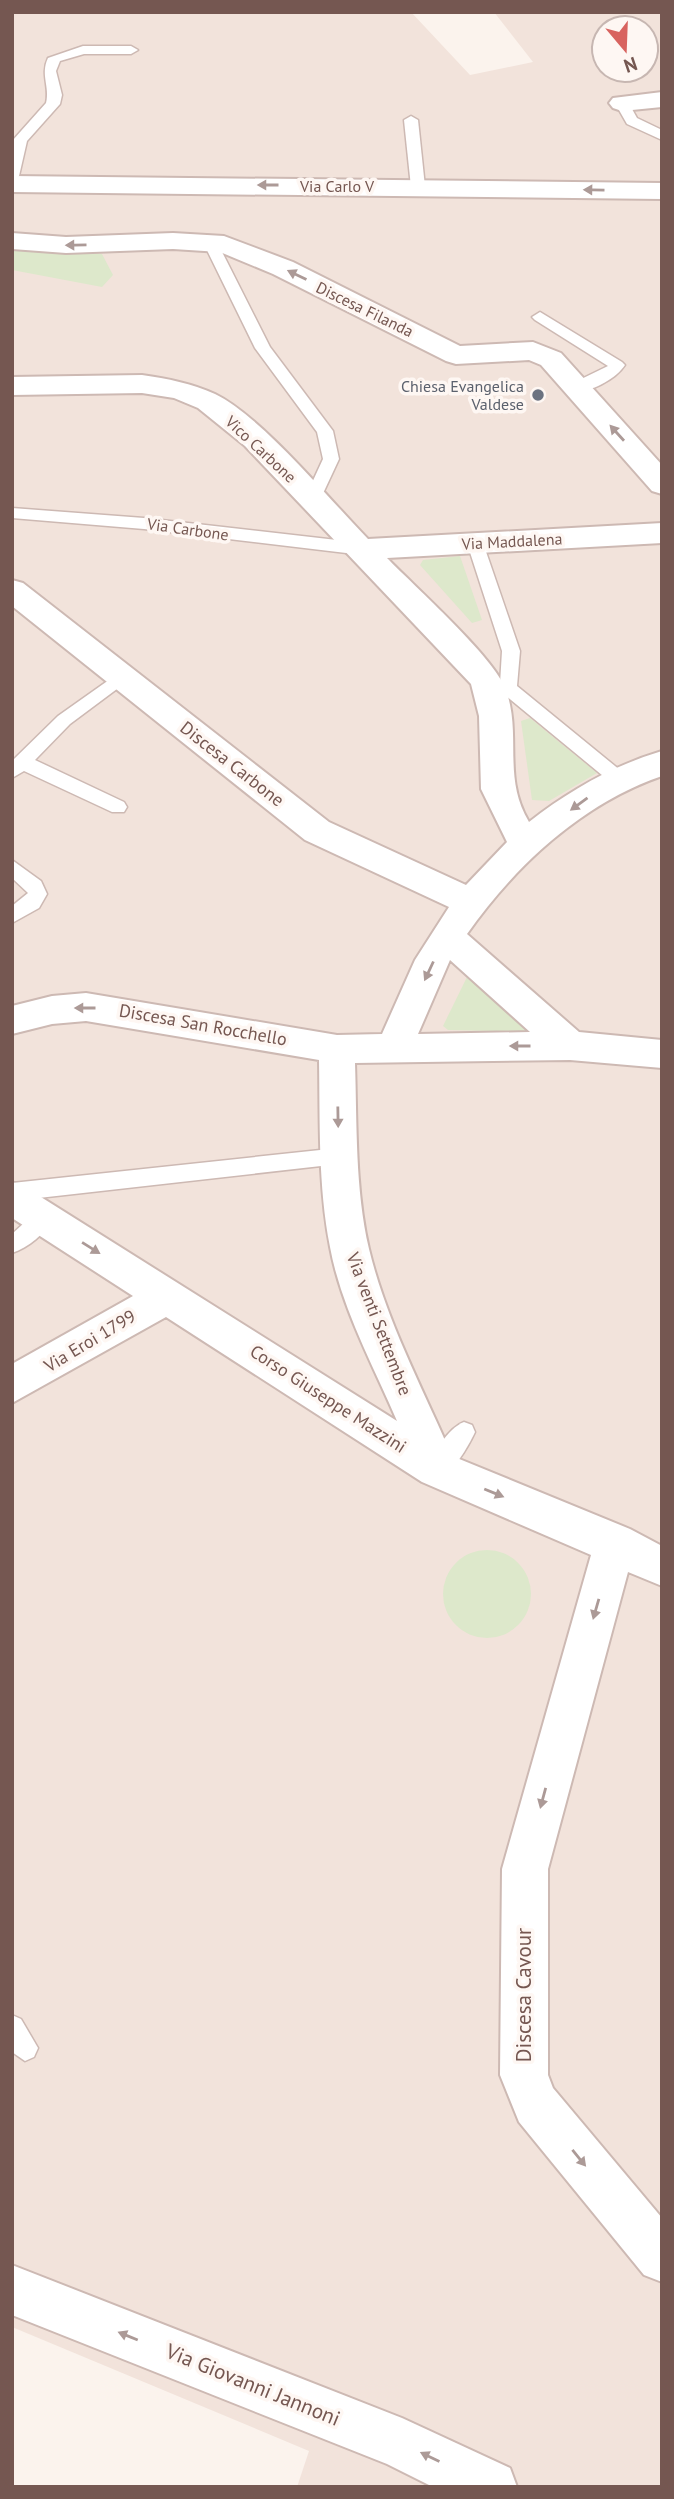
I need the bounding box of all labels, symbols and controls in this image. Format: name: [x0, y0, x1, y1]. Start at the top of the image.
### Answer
north arrow: [590, 14, 660, 84]
text: N: [621, 52, 640, 78]
street label: Via Carlo V: [299, 176, 375, 196]
one-way arrow: [257, 179, 279, 191]
one-way arrow: [582, 184, 604, 196]
one-way arrow: [65, 239, 87, 251]
one-way arrow: [287, 269, 307, 281]
street label: Discesa Filanda: [313, 277, 417, 341]
place label: Chiesa Evangelica Valdese: [401, 376, 524, 414]
marker: Chiesa Evangelica Valdese: [530, 387, 546, 403]
street label: Vico Carbone: [221, 411, 301, 487]
one-way arrow: [609, 425, 625, 442]
street label: Via Carbone: [145, 513, 230, 545]
street label: Via Maddalena: [460, 528, 563, 554]
street label: Discesa Carbone: [176, 716, 289, 811]
one-way arrow: [570, 797, 588, 811]
one-way arrow: [424, 961, 435, 981]
street label: Discesa San Rocchello: [117, 998, 289, 1051]
one-way arrow: [74, 1002, 96, 1014]
one-way arrow: [509, 1040, 531, 1052]
one-way arrow: [333, 1106, 344, 1128]
one-way arrow: [81, 1241, 100, 1254]
street label: Via venti Settembre: [341, 1248, 417, 1399]
street label: Via Eroi 1799: [39, 1304, 140, 1377]
street label: Corso Giuseppe Mazzini: [246, 1339, 411, 1458]
one-way arrow: [483, 1488, 504, 1499]
one-way arrow: [590, 1598, 600, 1619]
one-way arrow: [537, 1787, 548, 1809]
street label: Discesa Cavour: [510, 1928, 537, 2062]
one-way arrow: [571, 2149, 586, 2166]
one-way arrow: [117, 2330, 138, 2341]
street label: Via Giovanni Jannoni: [161, 2337, 344, 2432]
one-way arrow: [420, 2452, 440, 2463]

